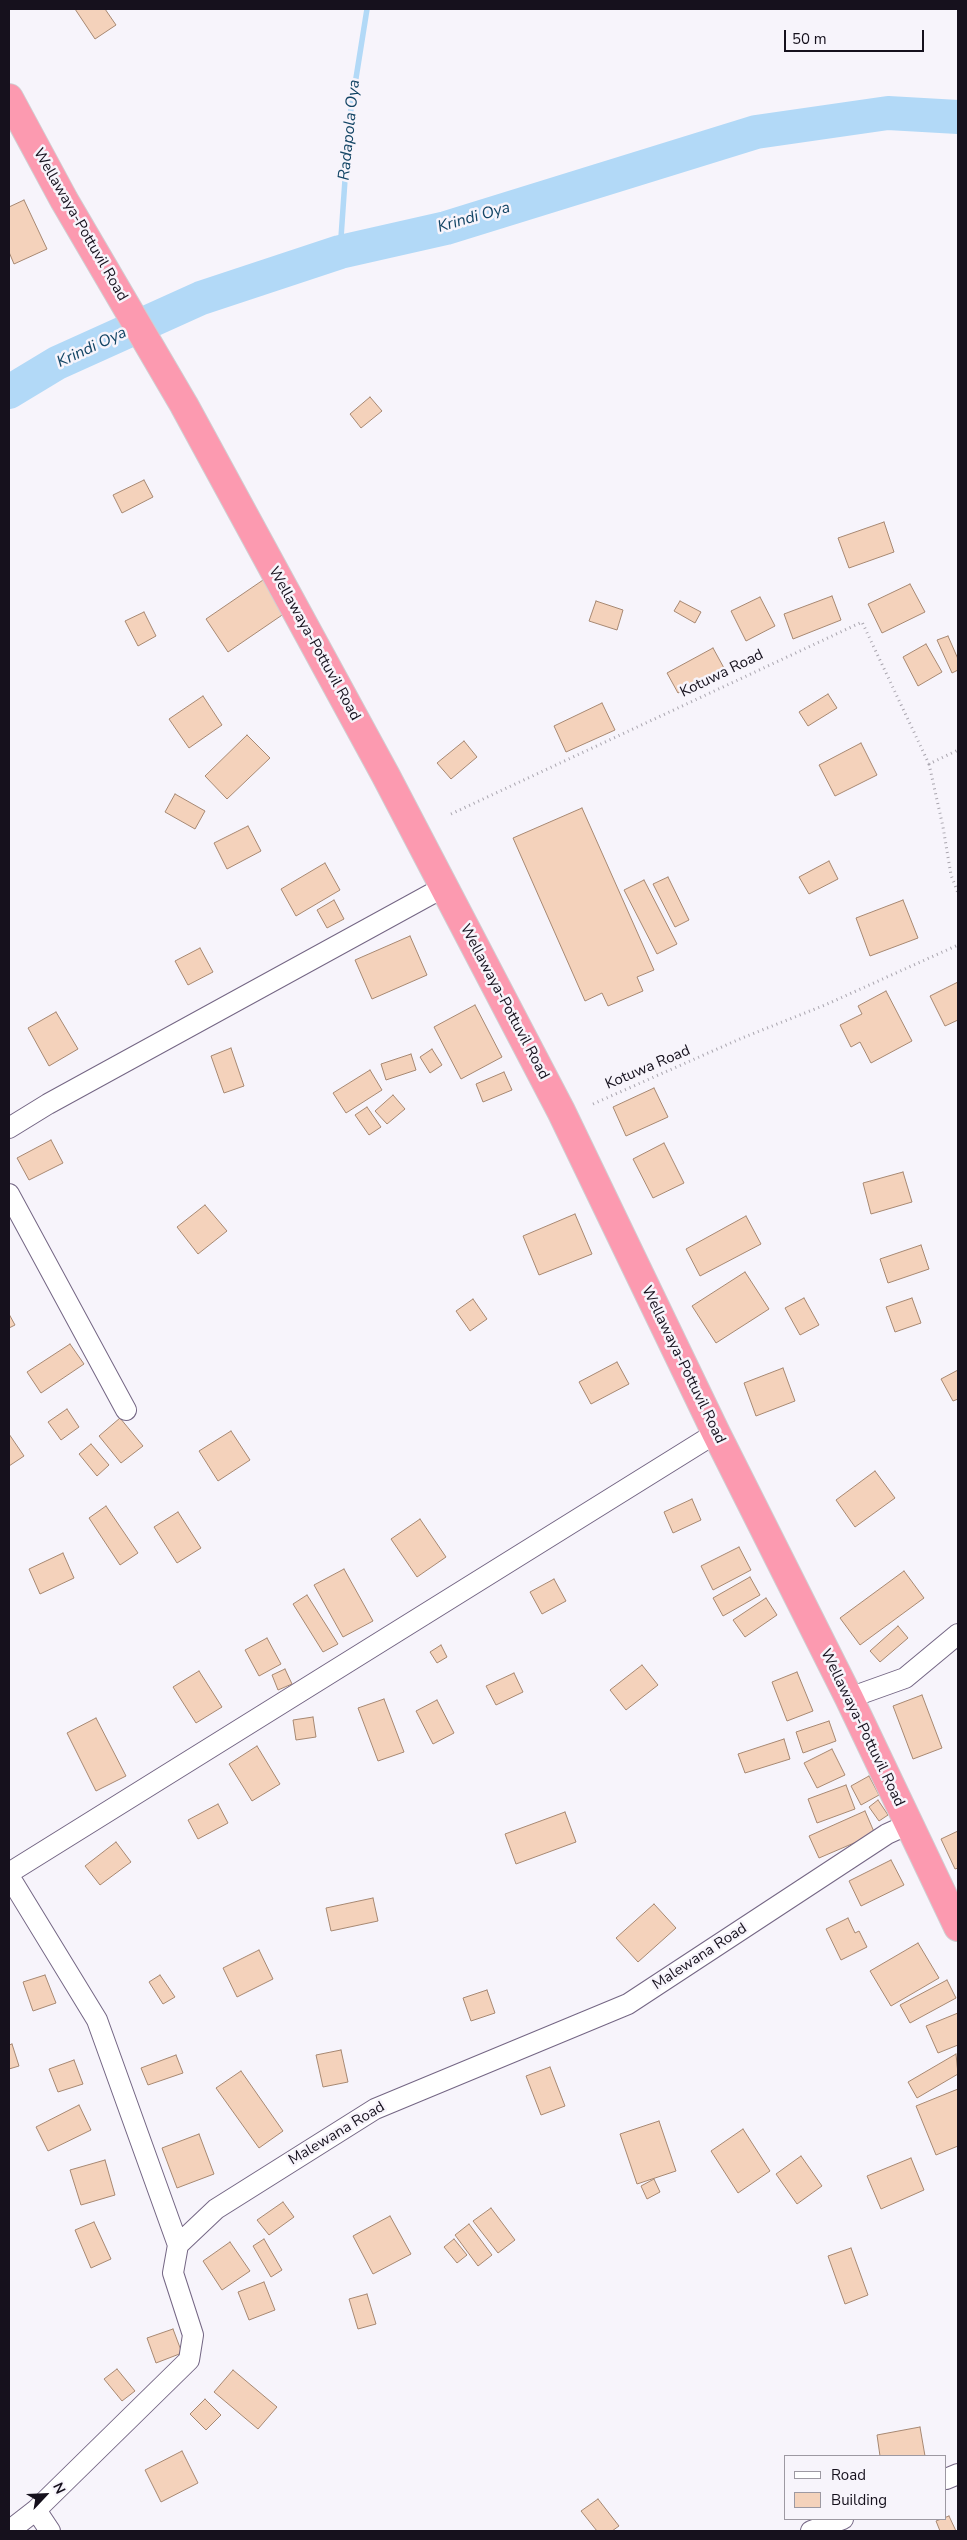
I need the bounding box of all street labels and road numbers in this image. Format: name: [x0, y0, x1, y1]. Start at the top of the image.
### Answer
street label: Wellawaya-Pottuvil Road: [29, 146, 131, 304]
street label: Wellawaya-Pottuvil Road: [264, 564, 364, 724]
street label: Kotuwa Road: [677, 646, 767, 702]
street label: Wellawaya-Pottuvil Road: [455, 921, 553, 1083]
street label: Kotuwa Road: [603, 1042, 693, 1094]
street label: Wellawaya-Pottuvil Road: [637, 1283, 729, 1447]
street label: Wellawaya-Pottuvil Road: [816, 1646, 908, 1810]
street label: Malewana Road: [650, 1920, 750, 1994]
street label: Malewana Road: [286, 2098, 388, 2170]

